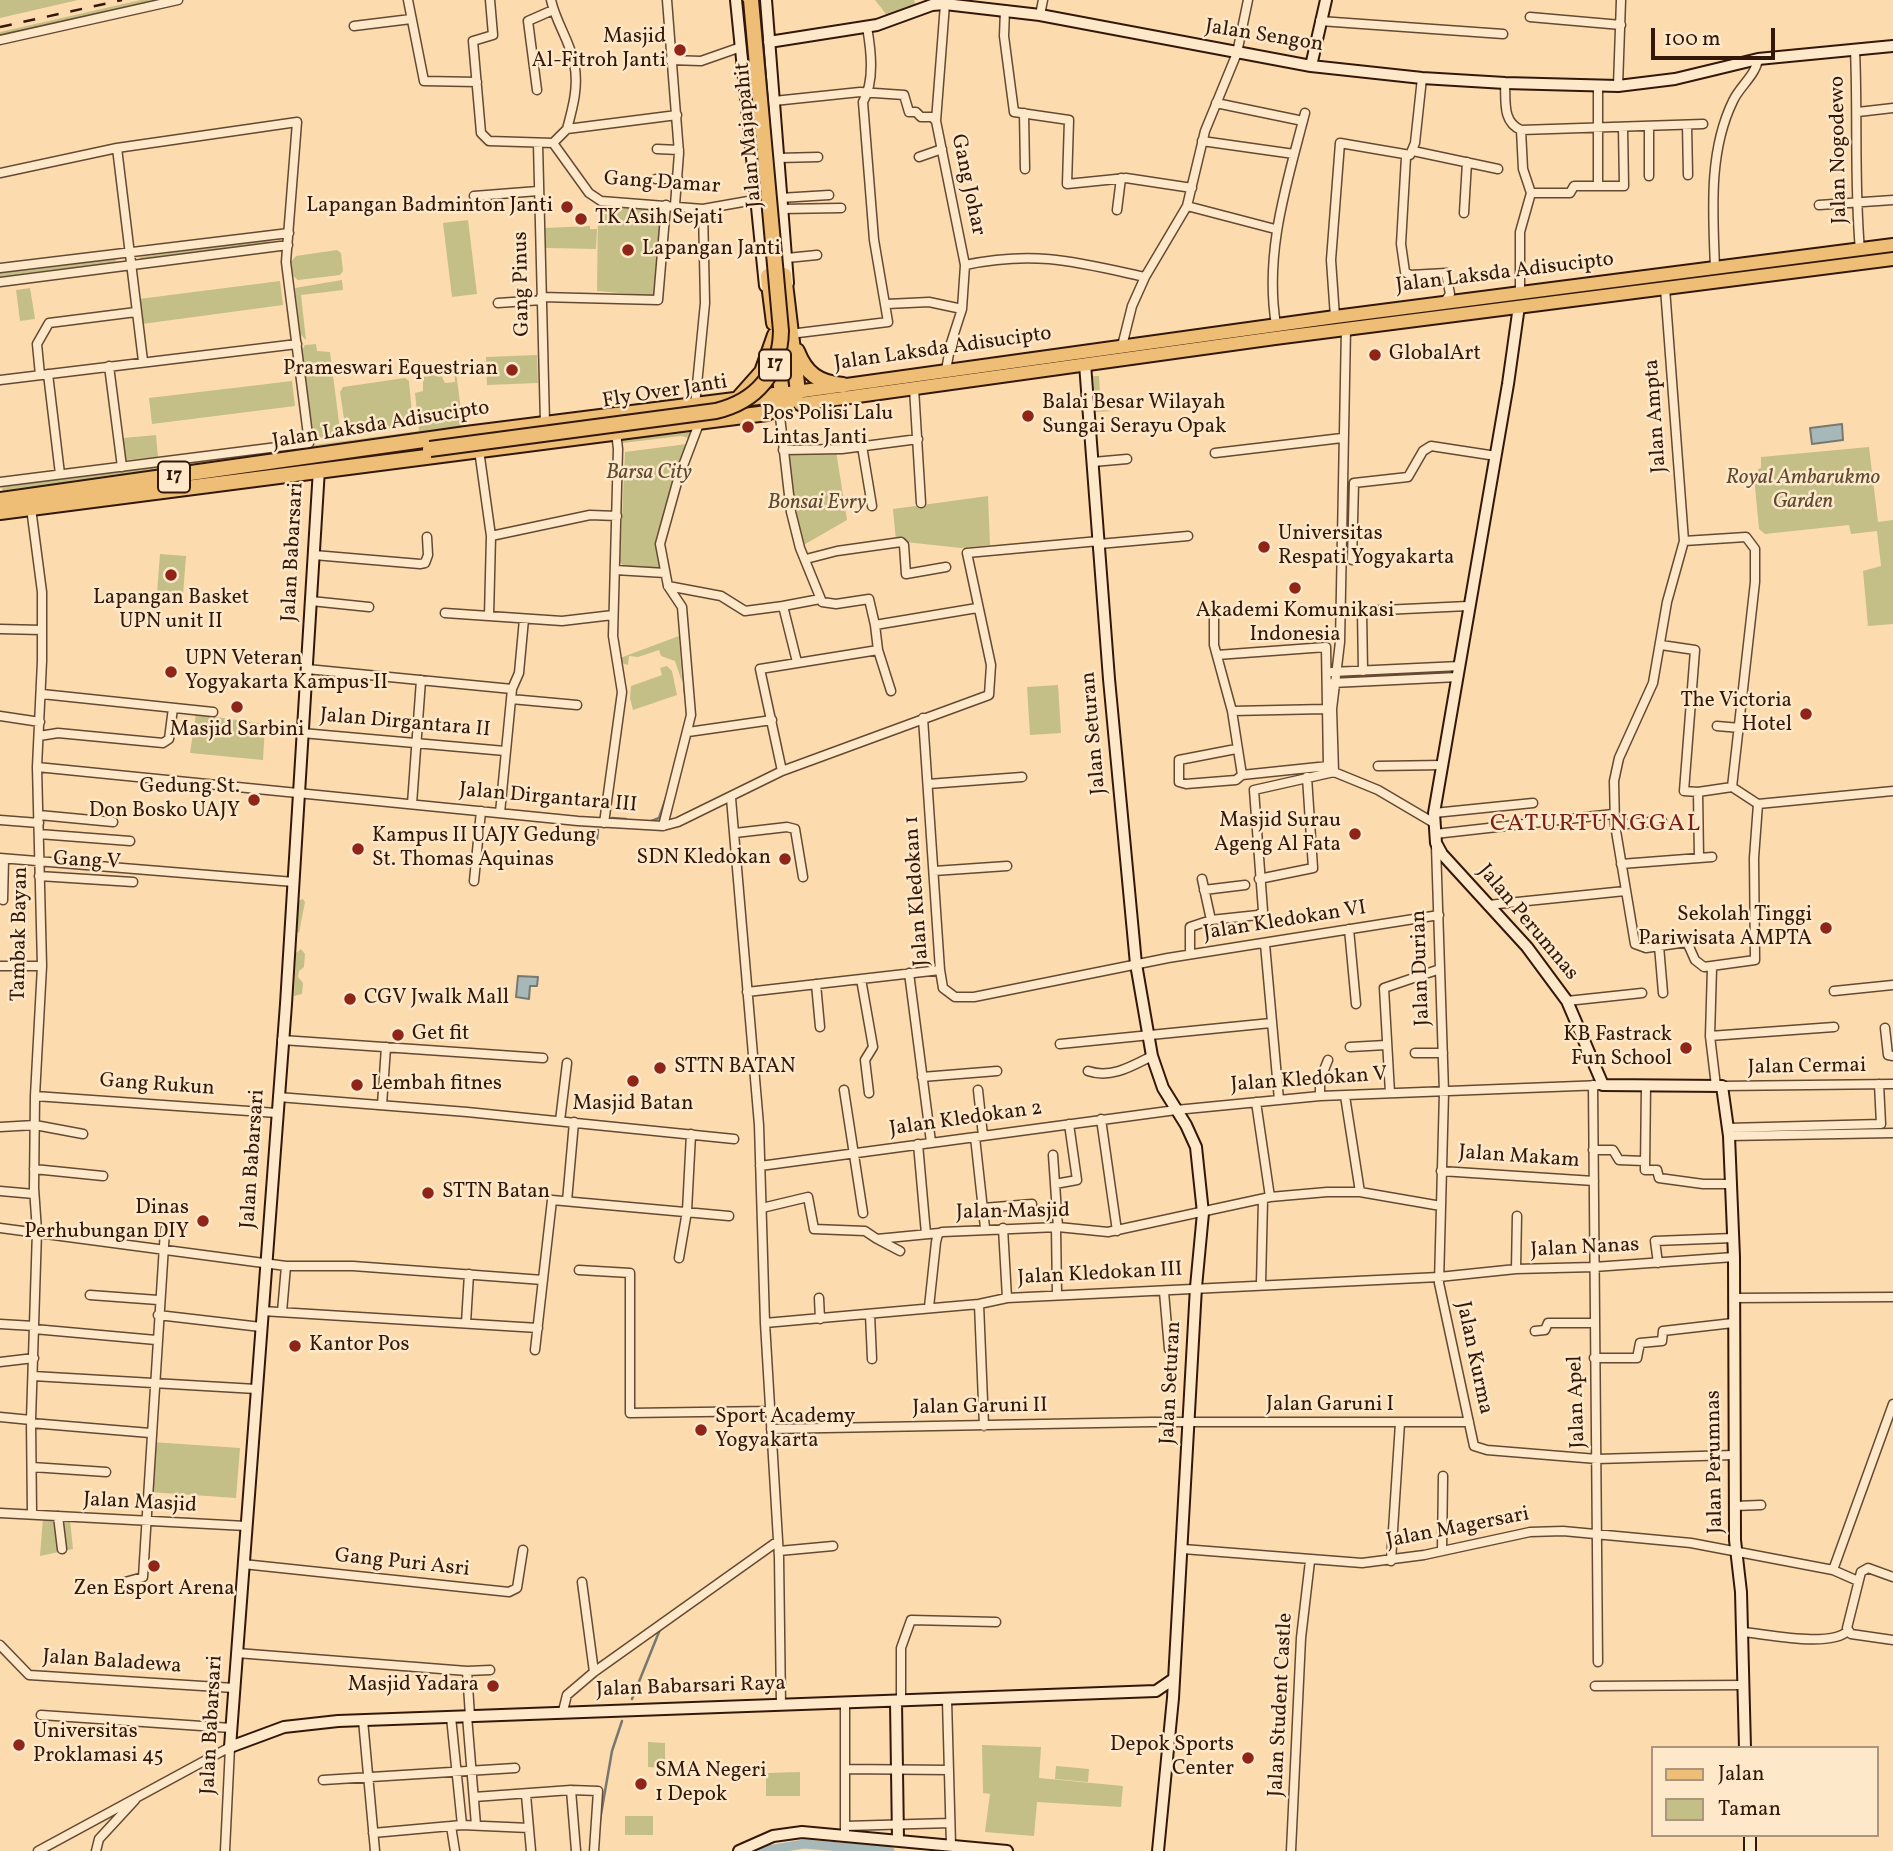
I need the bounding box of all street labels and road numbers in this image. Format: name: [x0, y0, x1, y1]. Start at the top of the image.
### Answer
street label: Jalan Sengon: [1203, 15, 1325, 59]
street label: Jalan Majapahit: [731, 61, 769, 209]
street label: Jalan Nogodewo: [1826, 76, 1854, 224]
street label: Gang Johar: [944, 132, 990, 238]
street label: Gang Damar: [603, 167, 721, 201]
street label: Gang Pinus: [509, 231, 537, 337]
street label: Jalan Laksda Adisucipto: [1395, 248, 1615, 300]
street label: Jalan Laksda Adisucipto: [833, 322, 1053, 378]
road number: 17: [759, 350, 791, 380]
street label: Jalan Ampta: [1640, 358, 1674, 474]
street label: Fly Over Janti: [601, 371, 729, 415]
street label: Jalan Laksda Adisucipto: [271, 396, 491, 456]
road number: 17: [158, 462, 190, 492]
street label: Jalan Babarsari: [278, 482, 310, 622]
street label: Jalan Seturan: [1077, 670, 1113, 796]
street label: Jalan Dirgantara II: [319, 704, 491, 744]
street label: Jalan Dirgantara III: [458, 779, 638, 819]
street label: Jalan Kledokan 1: [900, 815, 936, 967]
street label: Gang V: [53, 848, 121, 876]
street label: Jalan Perumnas: [1471, 860, 1583, 986]
street label: Tambak Bayan: [7, 866, 35, 1002]
street label: Jalan Kledokan VI: [1202, 897, 1368, 947]
street label: Jalan Durian: [1407, 910, 1437, 1026]
street label: Jalan Cermai: [1747, 1054, 1867, 1082]
street label: Jalan Kledokan V: [1230, 1063, 1388, 1099]
street label: Gang Rukun: [99, 1069, 215, 1103]
street label: Jalan Babarsari: [237, 1088, 271, 1230]
street label: Jalan Kledokan 2: [888, 1097, 1044, 1143]
street label: Jalan Makam: [1458, 1141, 1580, 1175]
street label: Jalan Masjid: [956, 1199, 1070, 1227]
street label: Jalan Nanas: [1530, 1234, 1640, 1264]
street label: Jalan Kledokan III: [1017, 1258, 1183, 1292]
street label: Jalan Kurma: [1449, 1299, 1497, 1417]
street label: Jalan Seturan: [1156, 1321, 1188, 1445]
street label: Jalan Apel: [1564, 1355, 1592, 1449]
street label: Jalan Perumnas: [1702, 1390, 1730, 1534]
street label: Jalan Garuni I: [1266, 1393, 1394, 1419]
street label: Jalan Garuni II: [912, 1394, 1048, 1422]
street label: Jalan Masjid: [82, 1488, 198, 1520]
street label: Jalan Magersari: [1384, 1503, 1532, 1555]
street label: Gang Puri Asri: [333, 1544, 471, 1584]
street label: Jalan Student Castle: [1265, 1612, 1299, 1798]
street label: Jalan Baladewa: [42, 1646, 182, 1680]
street label: Jalan Babarsari: [197, 1655, 229, 1795]
street label: Jalan Babarsari Raya: [596, 1672, 786, 1704]

